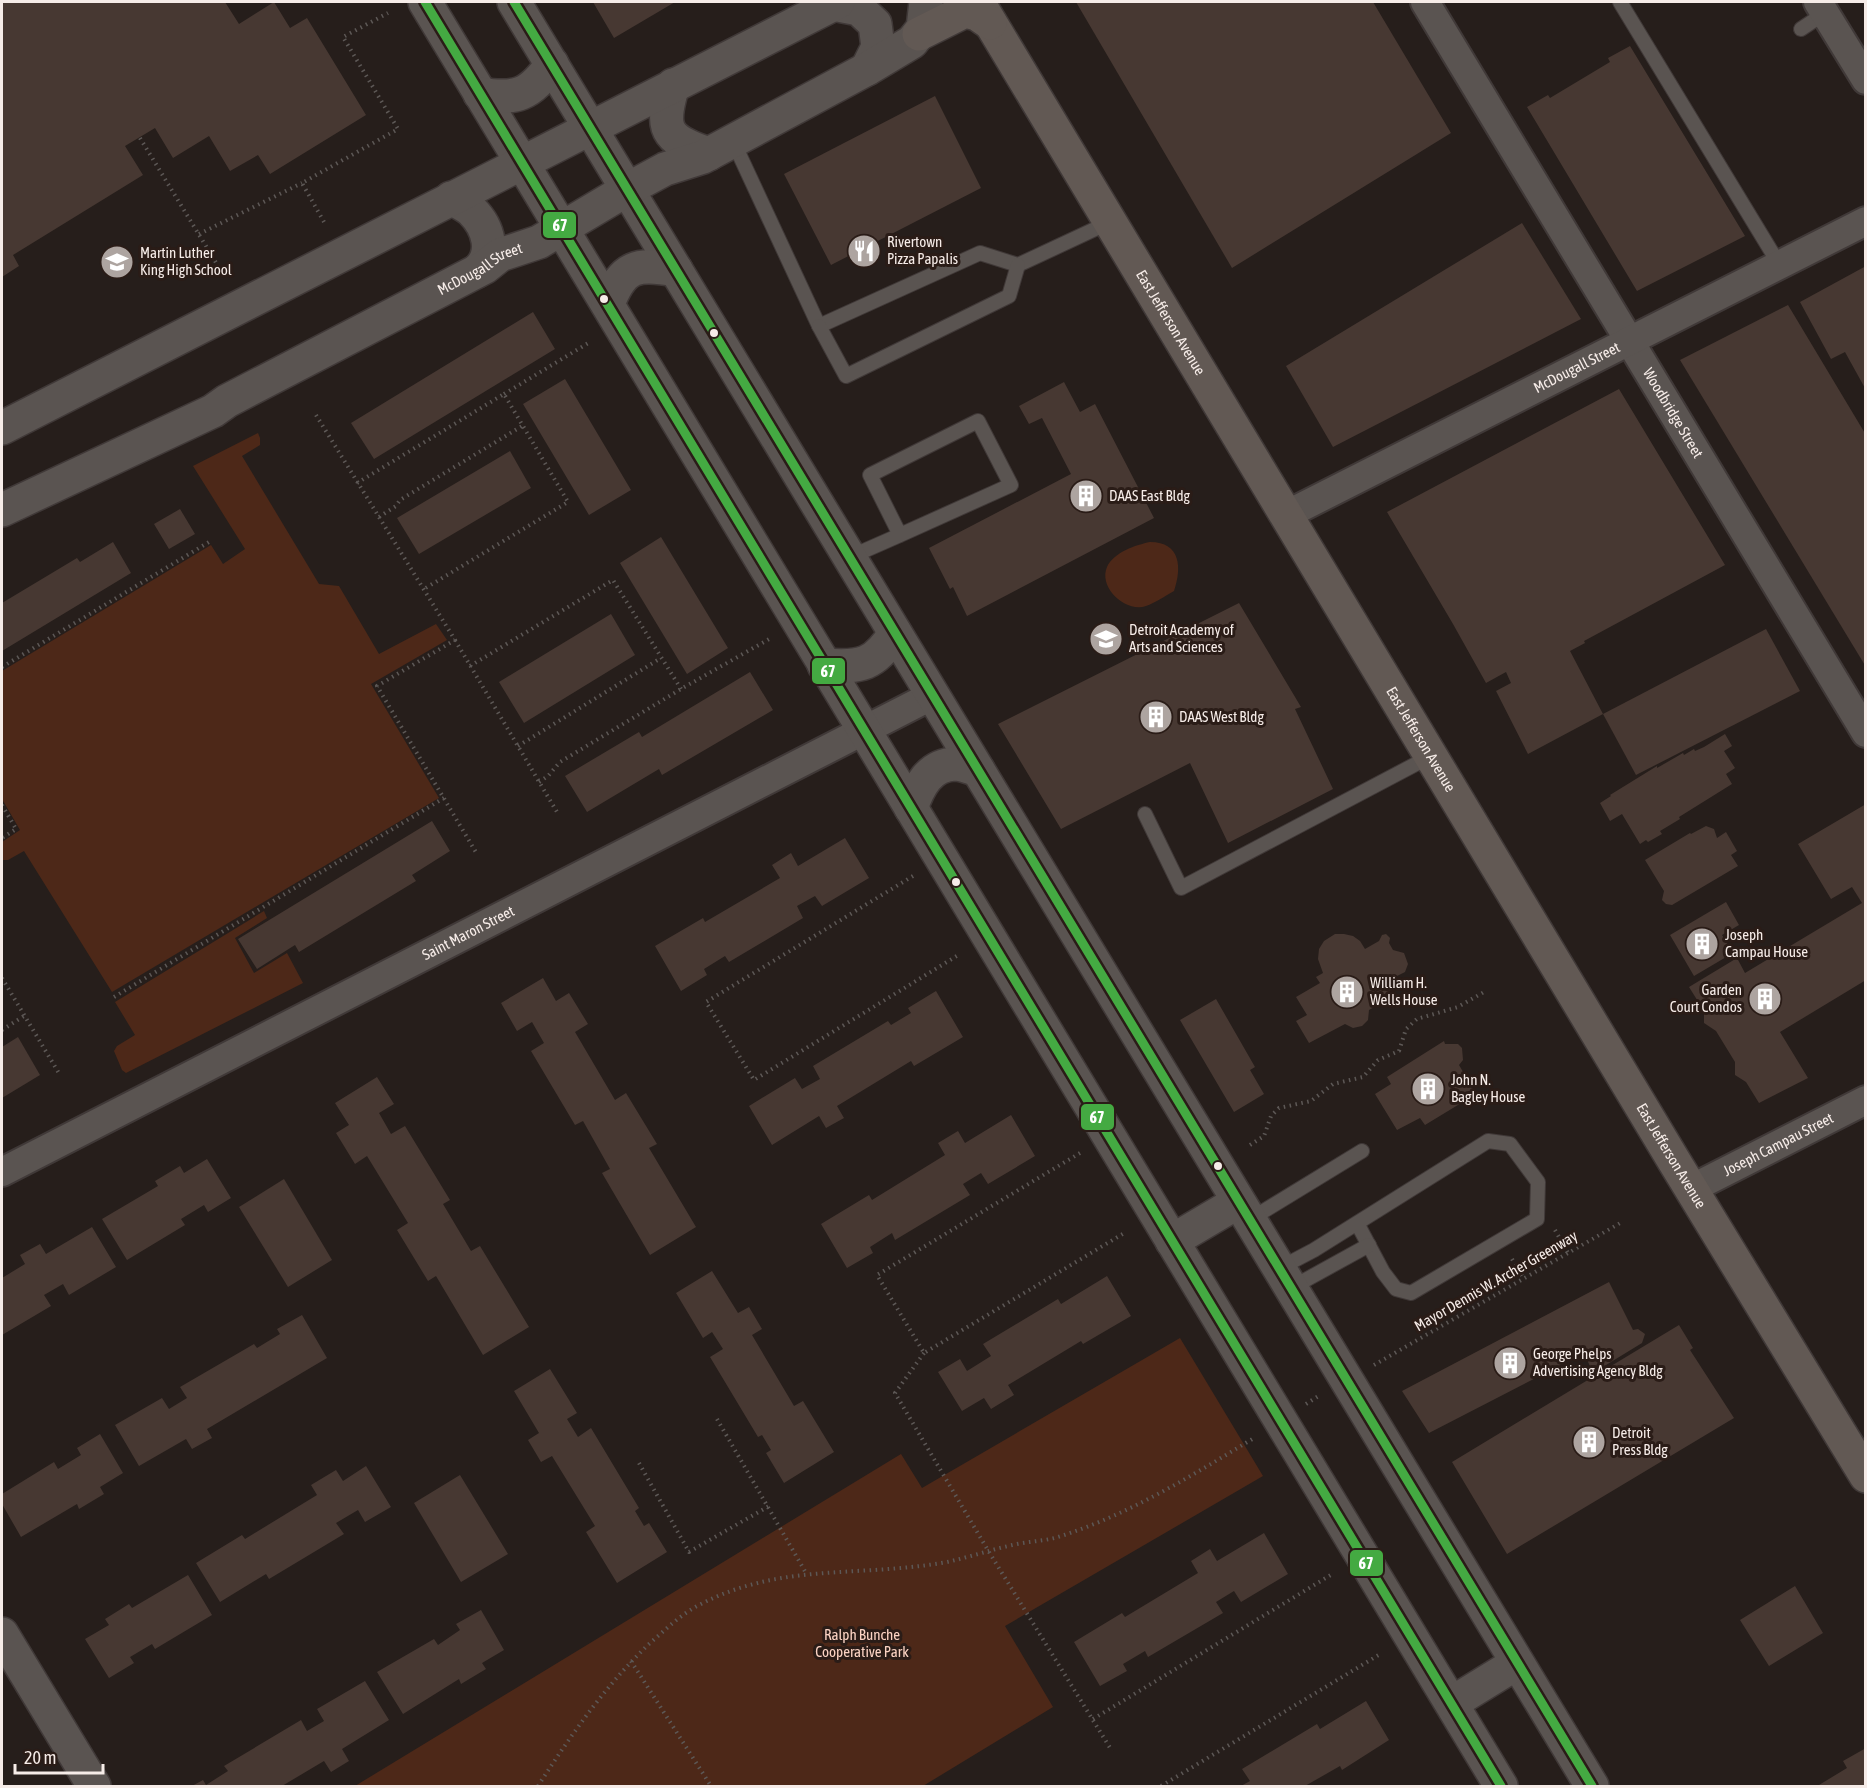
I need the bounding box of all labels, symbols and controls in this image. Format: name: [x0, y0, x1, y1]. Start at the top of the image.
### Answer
line badge: 67: [542, 211, 577, 239]
text: 67: [552, 216, 568, 234]
restaurant icon: Rivertown Pizza Papalis: [846, 233, 882, 269]
place label: Rivertown Pizza Papalis: [887, 233, 958, 267]
street label: McDougall Street: [434, 239, 524, 298]
school or university icon: Martin Luther King High School: [99, 244, 135, 280]
place label: Martin Luther King High School: [140, 244, 232, 278]
street label: East Jefferson Avenue: [1133, 267, 1209, 378]
unlabelled marker: [598, 293, 610, 305]
unlabelled marker: [708, 327, 720, 339]
street label: McDougall Street: [1531, 338, 1623, 396]
street label: Woodbridge Street: [1640, 365, 1707, 461]
building icon: DAAS East Bldg: [1068, 478, 1104, 514]
place label: DAAS East Bldg: [1109, 487, 1191, 504]
school or university icon: Detroit Academy of Arts and Sciences: [1088, 621, 1124, 657]
place label: Detroit Academy of Arts and Sciences: [1129, 621, 1234, 655]
line badge: 67: [811, 657, 846, 685]
text: 67: [820, 662, 836, 680]
street label: East Jefferson Avenue: [1383, 683, 1459, 795]
building icon: DAAS West Bldg: [1138, 699, 1174, 735]
place label: DAAS West Bldg: [1179, 708, 1264, 725]
unlabelled marker: [950, 876, 962, 888]
street label: Saint Maron Street: [419, 902, 517, 963]
building icon: Joseph Campau House: [1684, 926, 1720, 962]
place label: Joseph Campau House: [1725, 926, 1808, 960]
building icon: William H. Wells House: [1329, 974, 1365, 1010]
place label: William H. Wells House: [1370, 974, 1438, 1008]
place label: Garden Court Condos: [1670, 981, 1742, 1015]
building icon: Garden Court Condos: [1747, 981, 1783, 1017]
building icon: John N. Bagley House: [1410, 1071, 1446, 1107]
place label: John N. Bagley House: [1451, 1071, 1526, 1105]
street label: East Jefferson Avenue: [1633, 1100, 1710, 1211]
line badge: 67: [1080, 1103, 1115, 1131]
text: 67: [1089, 1108, 1105, 1126]
street label: Joseph Campau Street: [1720, 1109, 1836, 1179]
unlabelled marker: [1212, 1160, 1224, 1172]
street label: Mayor Dennis W. Archer Greenway: [1411, 1227, 1580, 1334]
building icon: George Phelps Advertising Agency Bldg: [1492, 1345, 1528, 1381]
place label: George Phelps Advertising Agency Bldg: [1533, 1345, 1663, 1379]
building icon: Detroit Press Bldg: [1571, 1424, 1607, 1460]
place label: Detroit Press Bldg: [1612, 1424, 1668, 1458]
line badge: 67: [1349, 1549, 1384, 1577]
text: 67: [1358, 1554, 1374, 1572]
park label: Ralph Bunche Cooperative Park: [815, 1626, 909, 1660]
scale bar: [15, 1737, 104, 1775]
text: 20 m: [24, 1747, 56, 1768]

